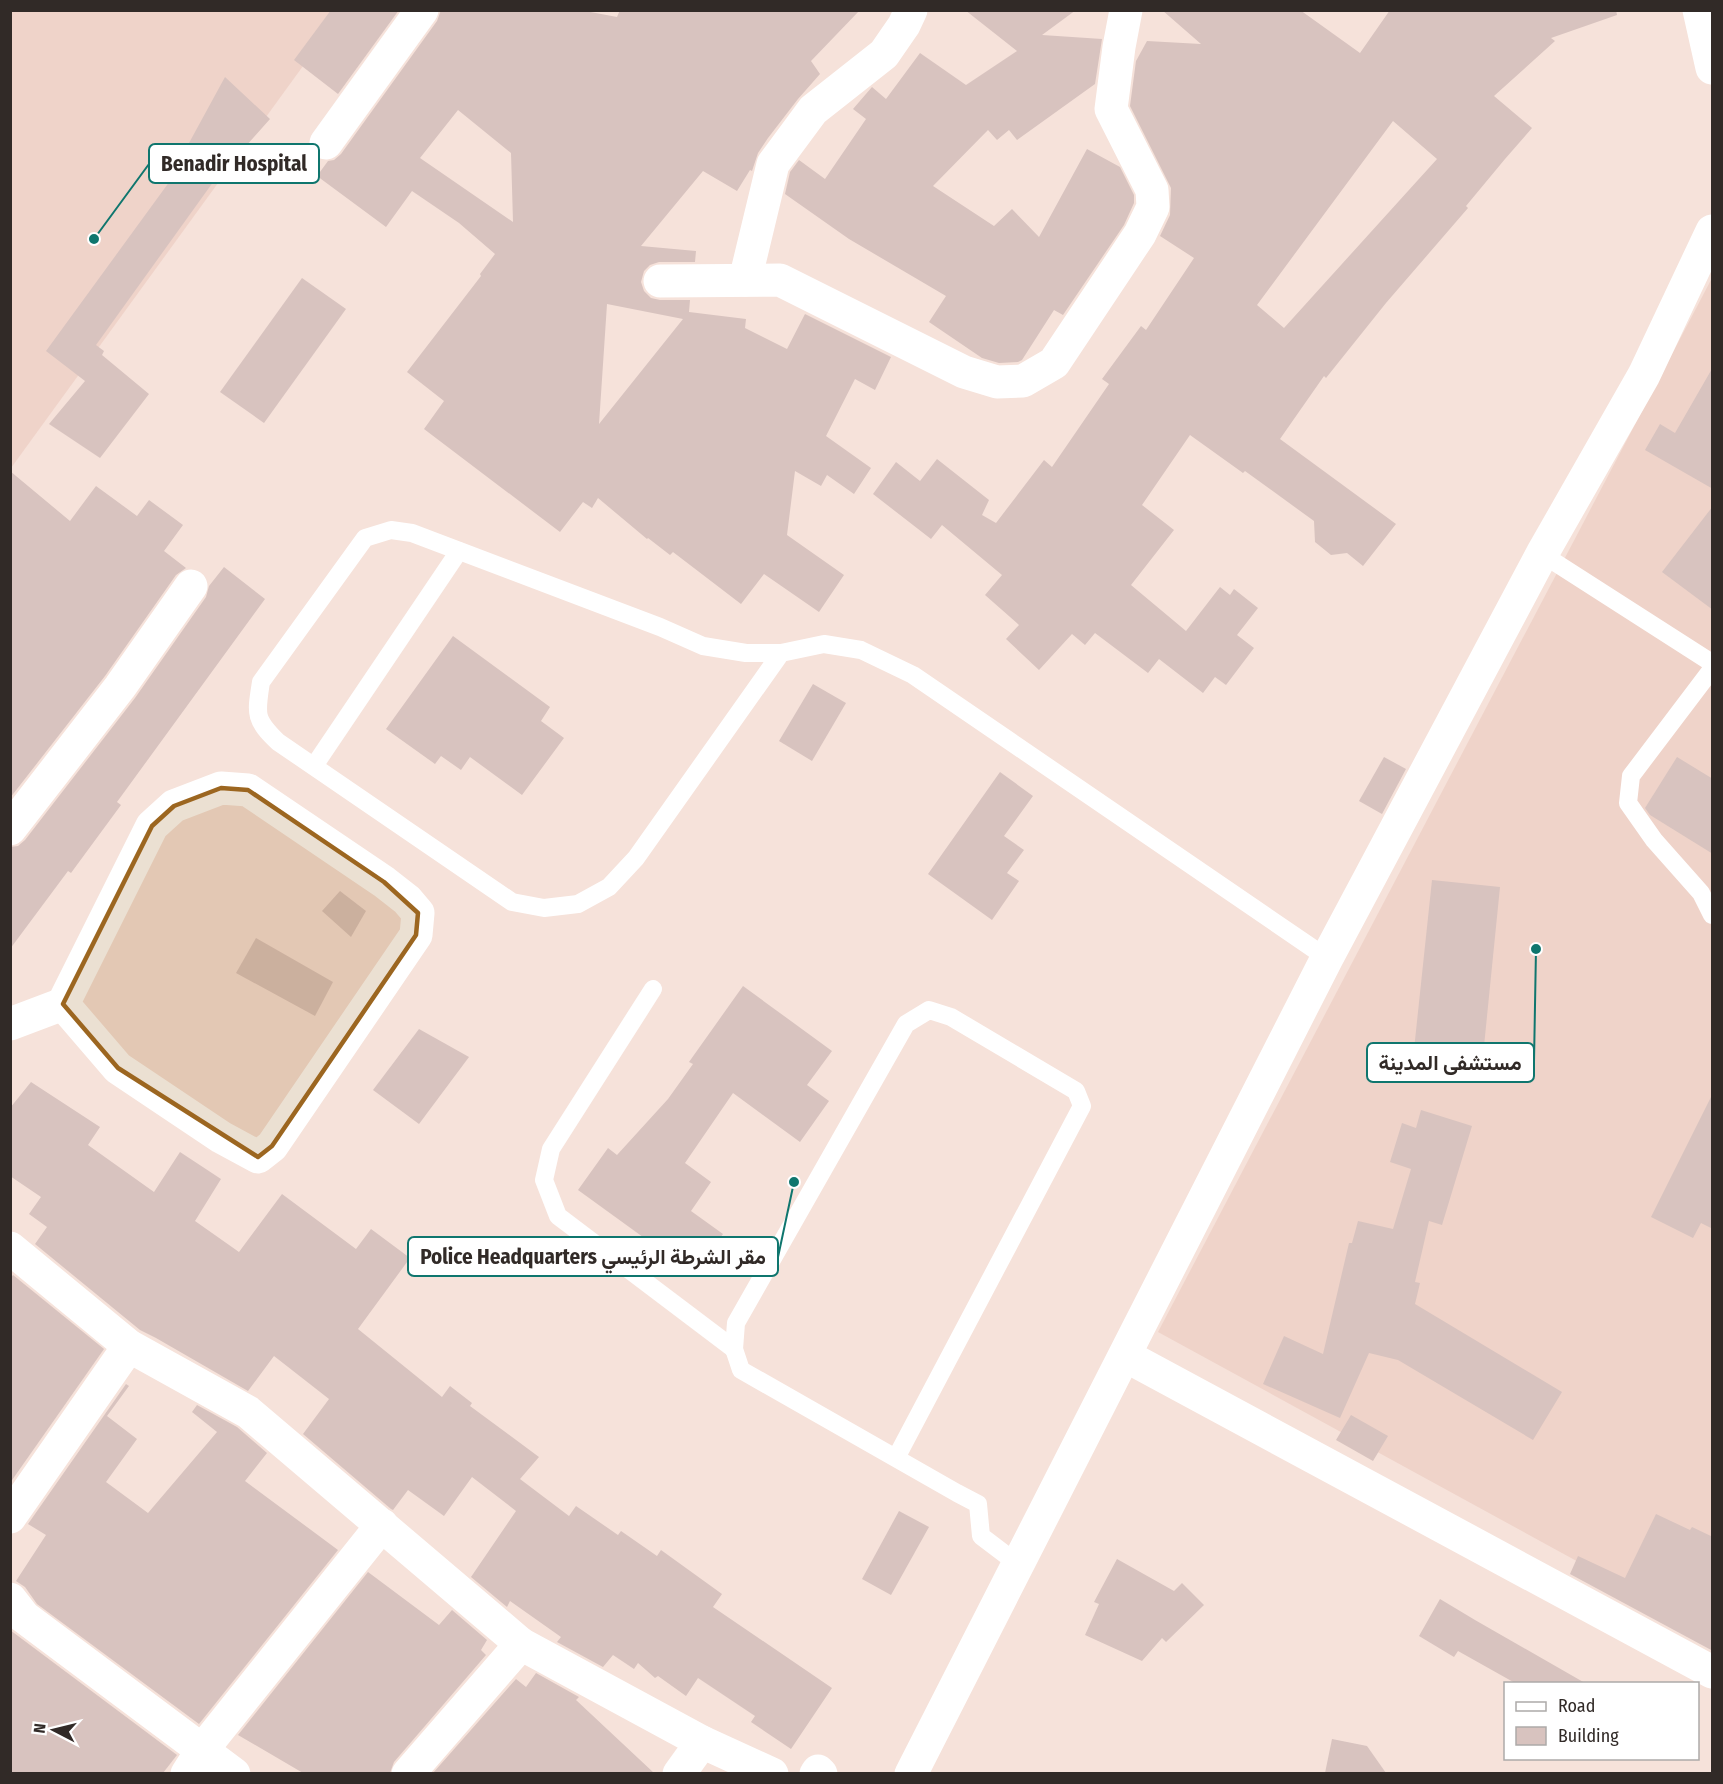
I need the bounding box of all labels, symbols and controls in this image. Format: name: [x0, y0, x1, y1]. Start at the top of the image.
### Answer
callout: Benadir Hospital: [149, 144, 319, 183]
text: Benadir Hospital: [161, 151, 307, 177]
callout: مستشفى المدينة: [1367, 1043, 1534, 1082]
text: مستشفى المدينة: [1378, 1050, 1522, 1076]
callout: Police Headquarters مقر الشرطة الرئيسي: [408, 1237, 778, 1276]
text: Police Headquarters مقر الشرطة الرئيسي: [420, 1244, 766, 1274]
legend: [1504, 1682, 1699, 1760]
text: Road: [1558, 1695, 1595, 1717]
north arrow: [24, 1700, 84, 1760]
text: N: [30, 1722, 50, 1734]
text: Building: [1558, 1725, 1619, 1747]

